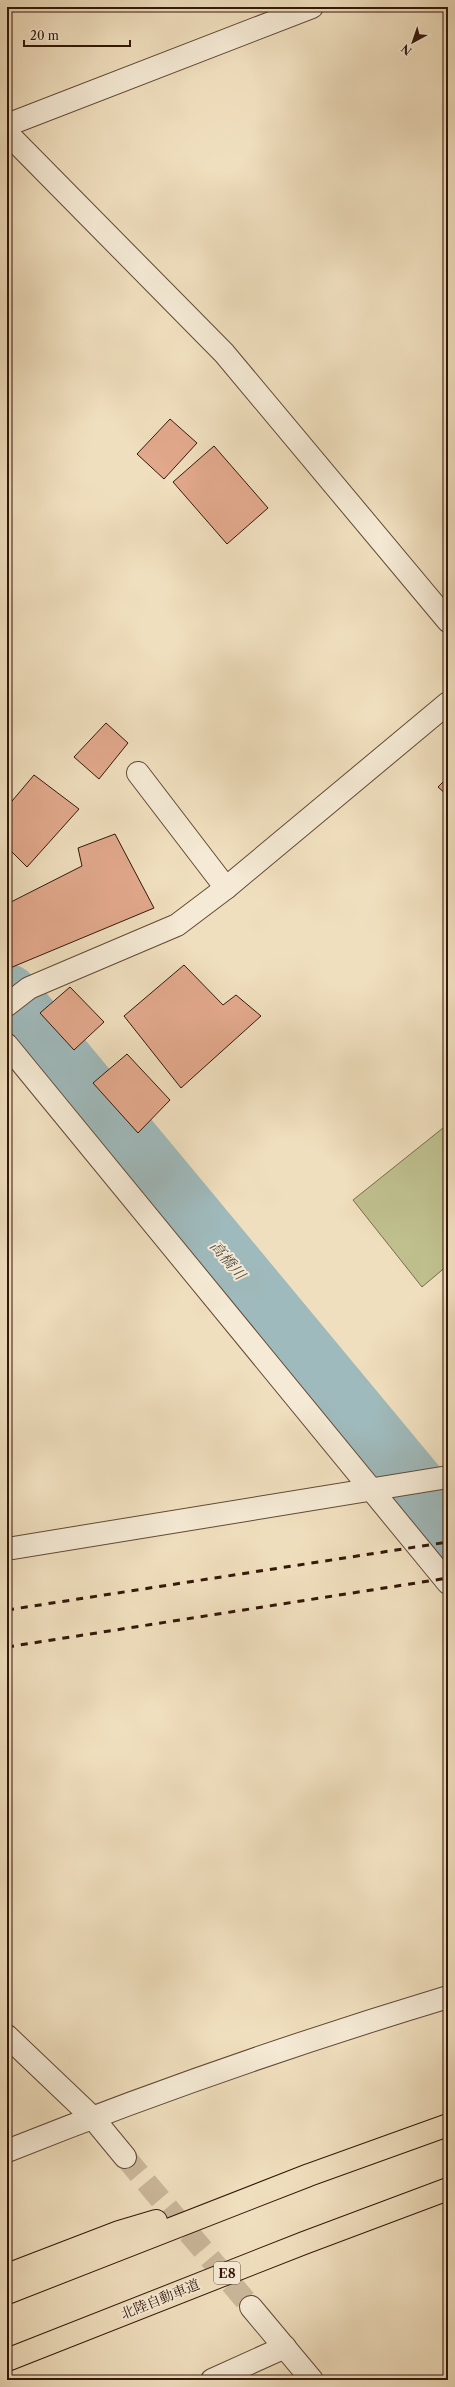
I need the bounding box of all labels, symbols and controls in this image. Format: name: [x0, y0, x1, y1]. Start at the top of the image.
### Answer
scale bar: [24, 22, 130, 48]
north arrow: [393, 22, 433, 62]
text: 20 m: [30, 28, 59, 43]
text: N: [398, 41, 415, 58]
water label: 高橋川: [206, 1237, 251, 1285]
road number: E8: [214, 2262, 240, 2284]
street label: 北陸自動車道: [118, 2275, 202, 2323]

